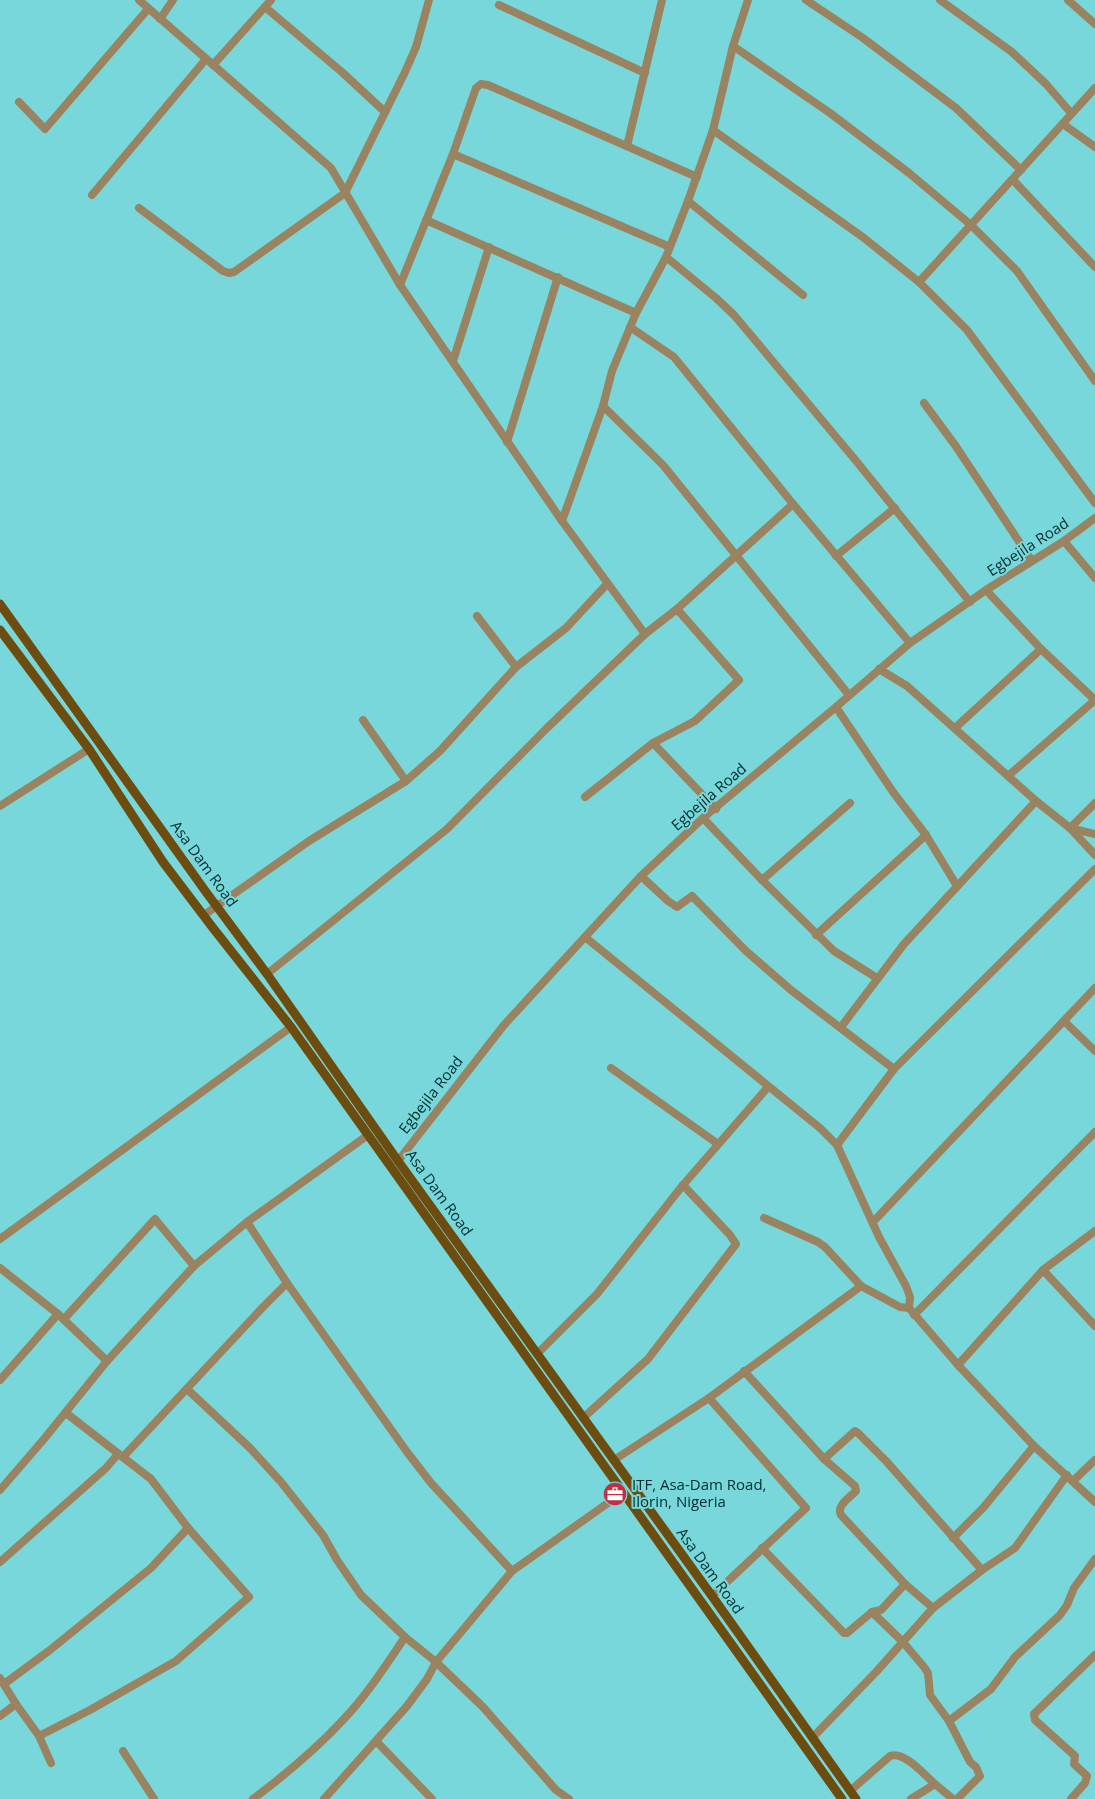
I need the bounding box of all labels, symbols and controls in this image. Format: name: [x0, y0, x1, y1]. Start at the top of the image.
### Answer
street label: Egbejila Road: [983, 512, 1072, 580]
street label: Egbejila Road: [667, 758, 750, 834]
street label: Asa Dam Road: [167, 816, 243, 910]
street label: Egbejila Road: [394, 1051, 467, 1137]
street label: Asa Dam Road: [402, 1145, 478, 1239]
place label: ITF, Asa-Dam Road, Ilorin, Nigeria: [632, 1474, 766, 1511]
office icon: ITF, Asa-Dam Road, Ilorin, Nigeria: [602, 1481, 628, 1507]
street label: Asa Dam Road: [673, 1523, 749, 1617]

